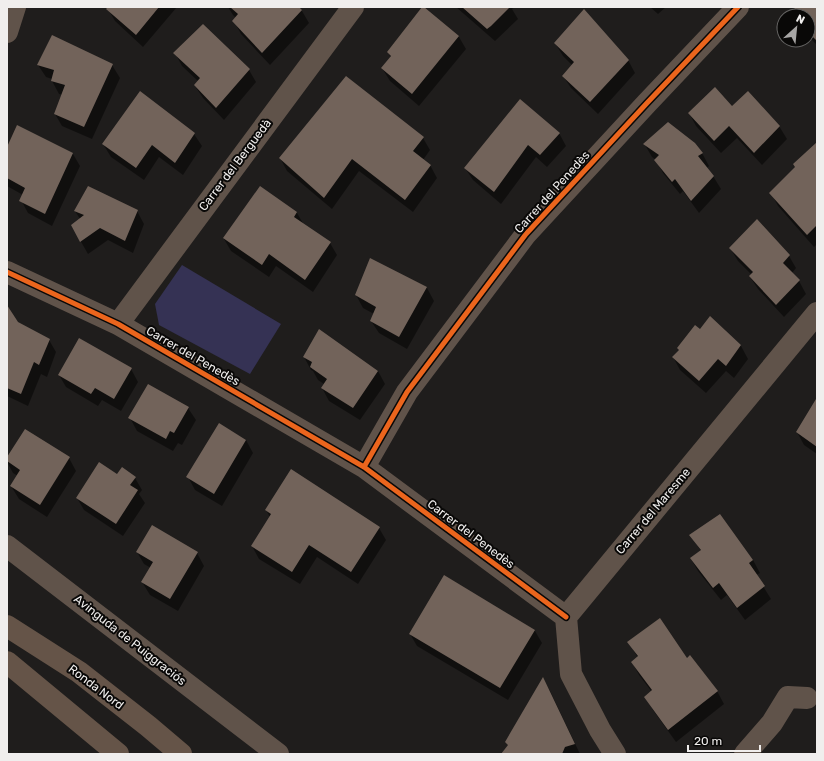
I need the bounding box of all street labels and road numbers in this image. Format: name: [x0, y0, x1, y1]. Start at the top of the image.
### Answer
street label: Carrer del Berguedà: [196, 116, 274, 214]
street label: Carrer del Penedès: [511, 148, 593, 236]
street label: Carrer del Penedès: [144, 324, 242, 388]
street label: Carrer del Maresme: [613, 465, 693, 557]
street label: Carrer del Penedès: [425, 497, 517, 571]
street label: Avinguda de Puiggraciós: [71, 592, 189, 688]
street label: Ronda Nord: [66, 662, 126, 712]

